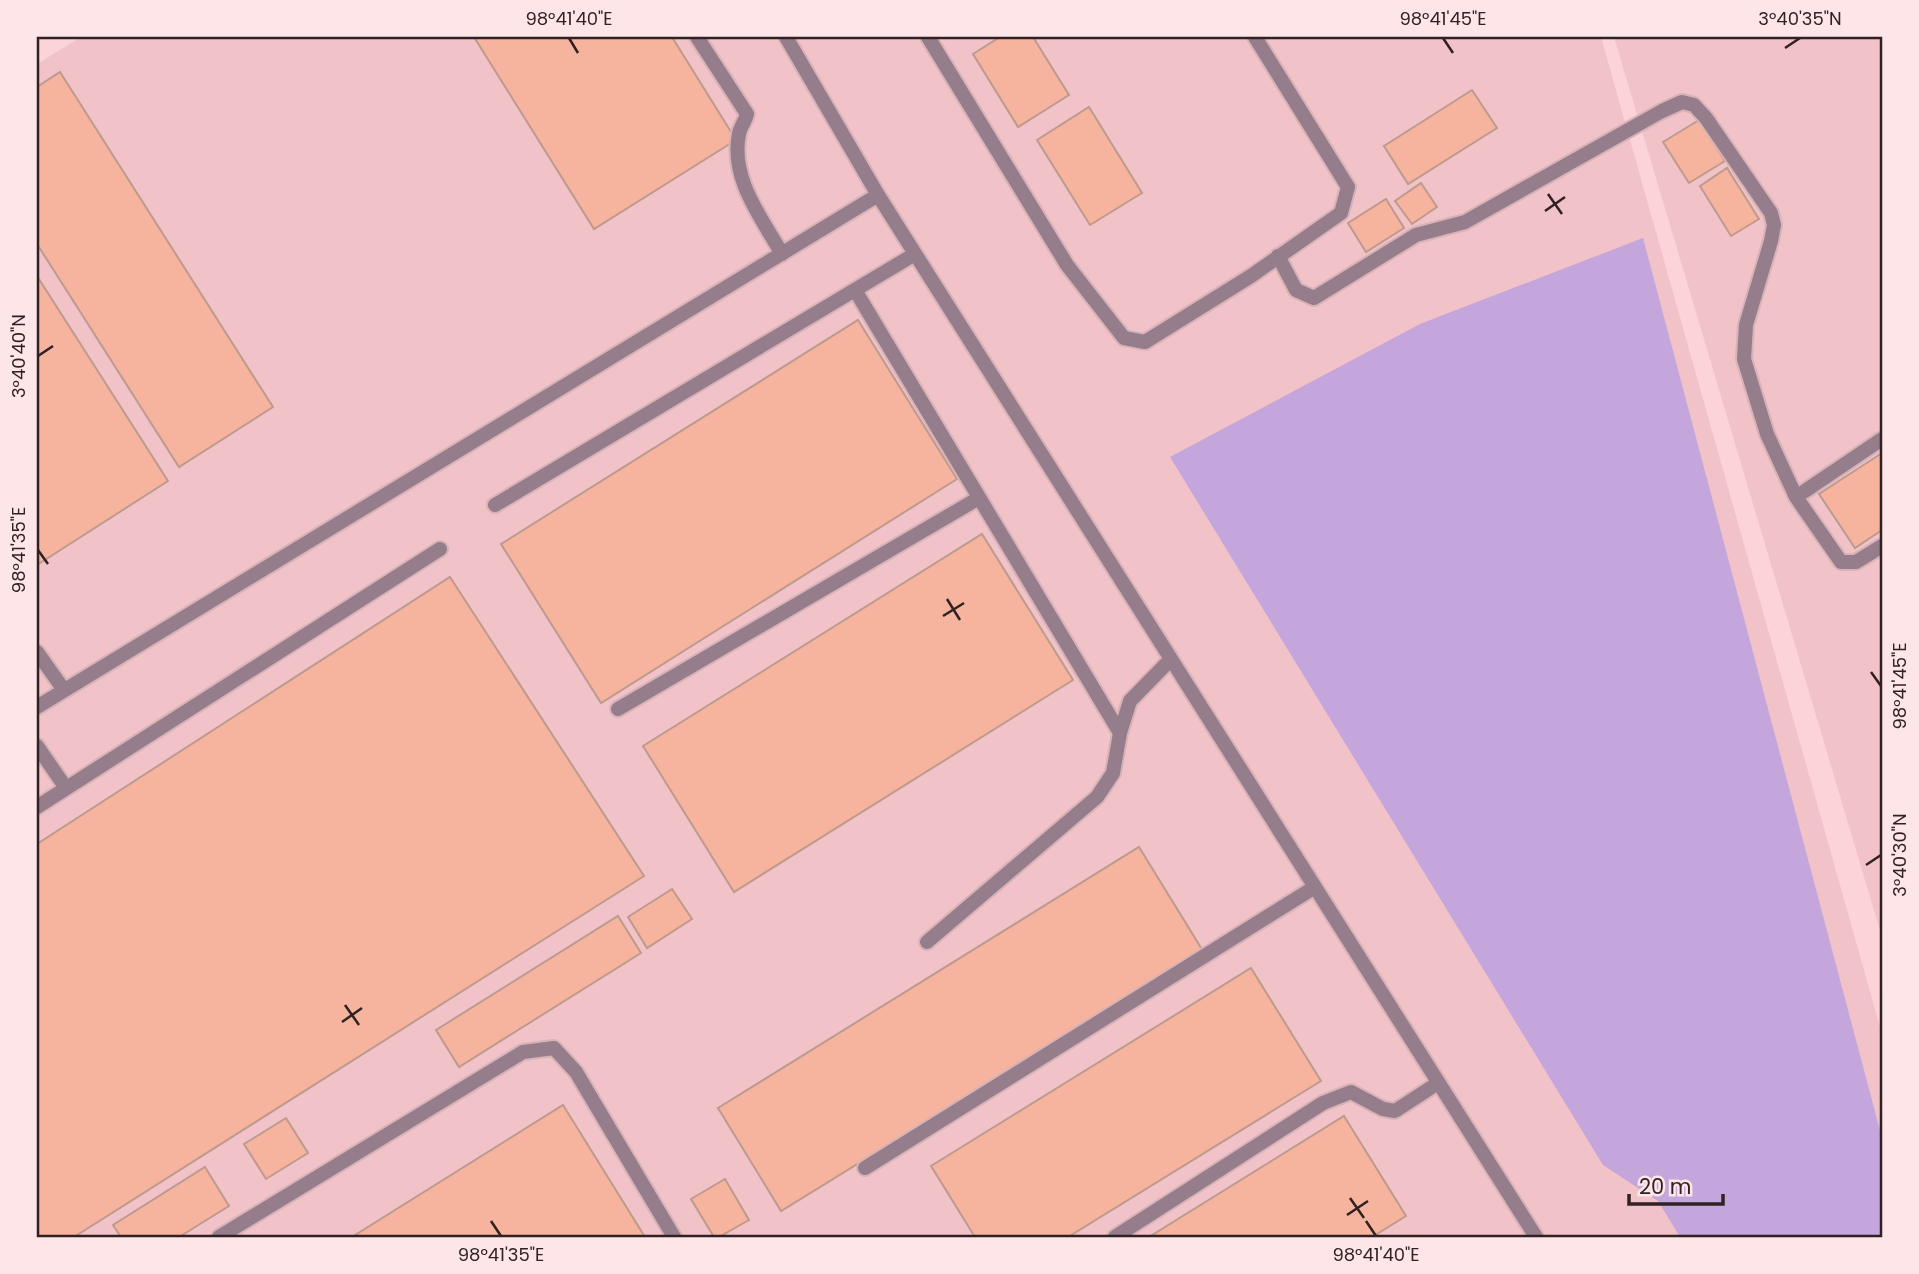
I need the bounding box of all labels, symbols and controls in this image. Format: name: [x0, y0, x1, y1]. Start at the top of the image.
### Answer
text: 98°41'40"E: [525, 6, 613, 31]
text: 98°41'45"E: [1399, 6, 1487, 31]
text: 3°40'35"N: [1758, 6, 1842, 31]
text: 3°40'40"N: [6, 314, 31, 398]
text: 98°41'35"E: [6, 507, 31, 593]
text: 98°41'45"E: [1887, 642, 1912, 730]
text: 3°40'30"N: [1887, 813, 1912, 897]
scale bar: [1629, 1162, 1723, 1206]
text: 20 m: [1639, 1172, 1692, 1201]
text: 98°41'35"E: [458, 1242, 544, 1267]
text: 98°41'40"E: [1332, 1242, 1420, 1267]

